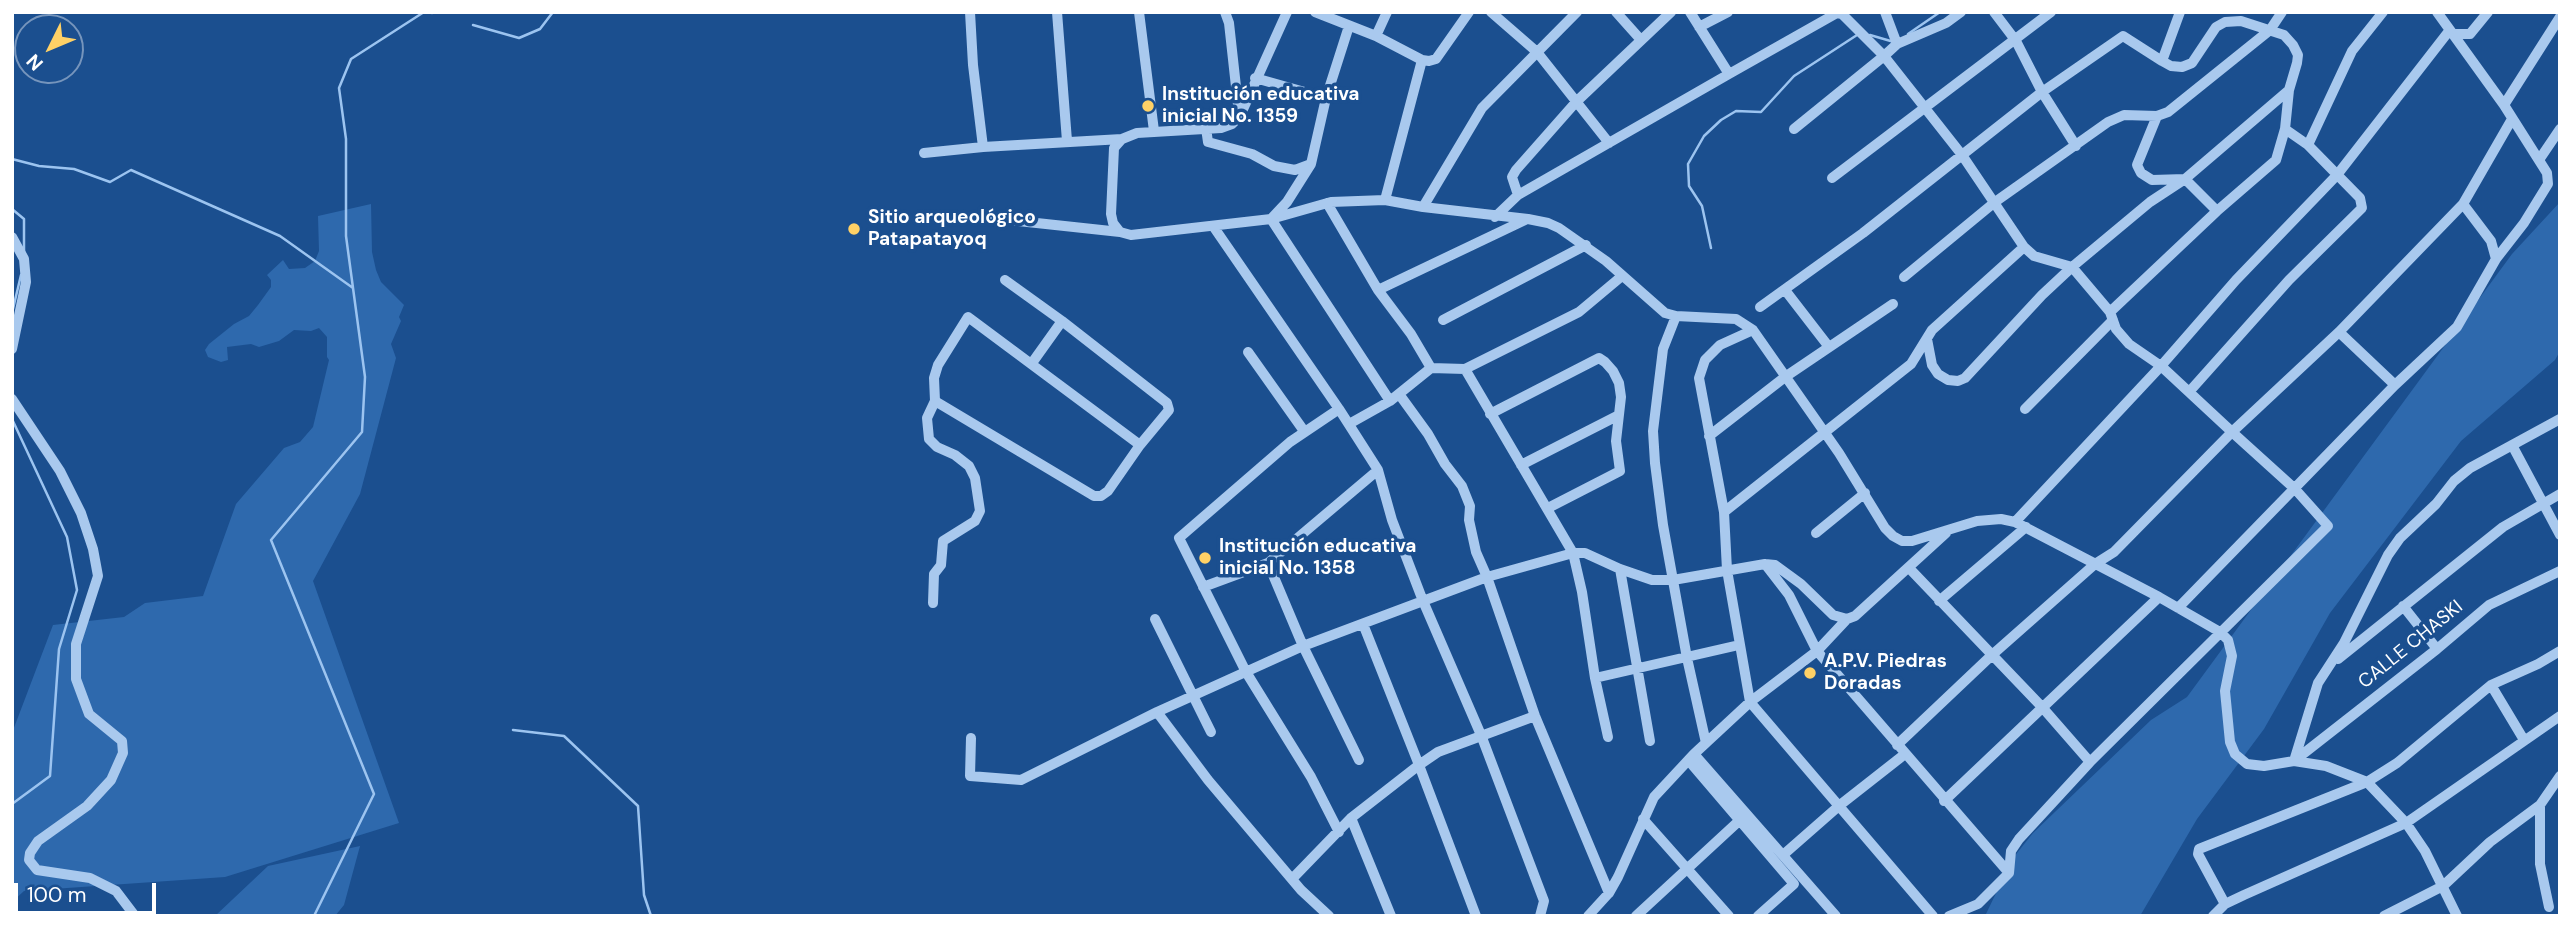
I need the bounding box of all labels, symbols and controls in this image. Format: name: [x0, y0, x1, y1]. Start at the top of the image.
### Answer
north arrow: [14, 14, 84, 84]
text: N: [21, 49, 49, 76]
place label: Institución educativa inicial No. 1359: [1162, 84, 1359, 128]
marker: Institución educativa inicial No. 1359: [1140, 98, 1156, 114]
place label: Sitio arqueológico Patapatayoq: [868, 207, 1036, 251]
marker: Sitio arqueológico Patapatayoq: [846, 221, 862, 237]
place label: Institución educativa inicial No. 1358: [1219, 536, 1416, 580]
marker: Institución educativa inicial No. 1358: [1197, 550, 1213, 566]
street label: CALLE CHASKI: [2354, 596, 2468, 694]
place label: A.P.V. Piedras Doradas: [1824, 651, 1947, 695]
marker: A.P.V. Piedras Doradas: [1802, 665, 1818, 681]
scale bar: [18, 869, 159, 913]
text: 100 m: [27, 881, 87, 909]

